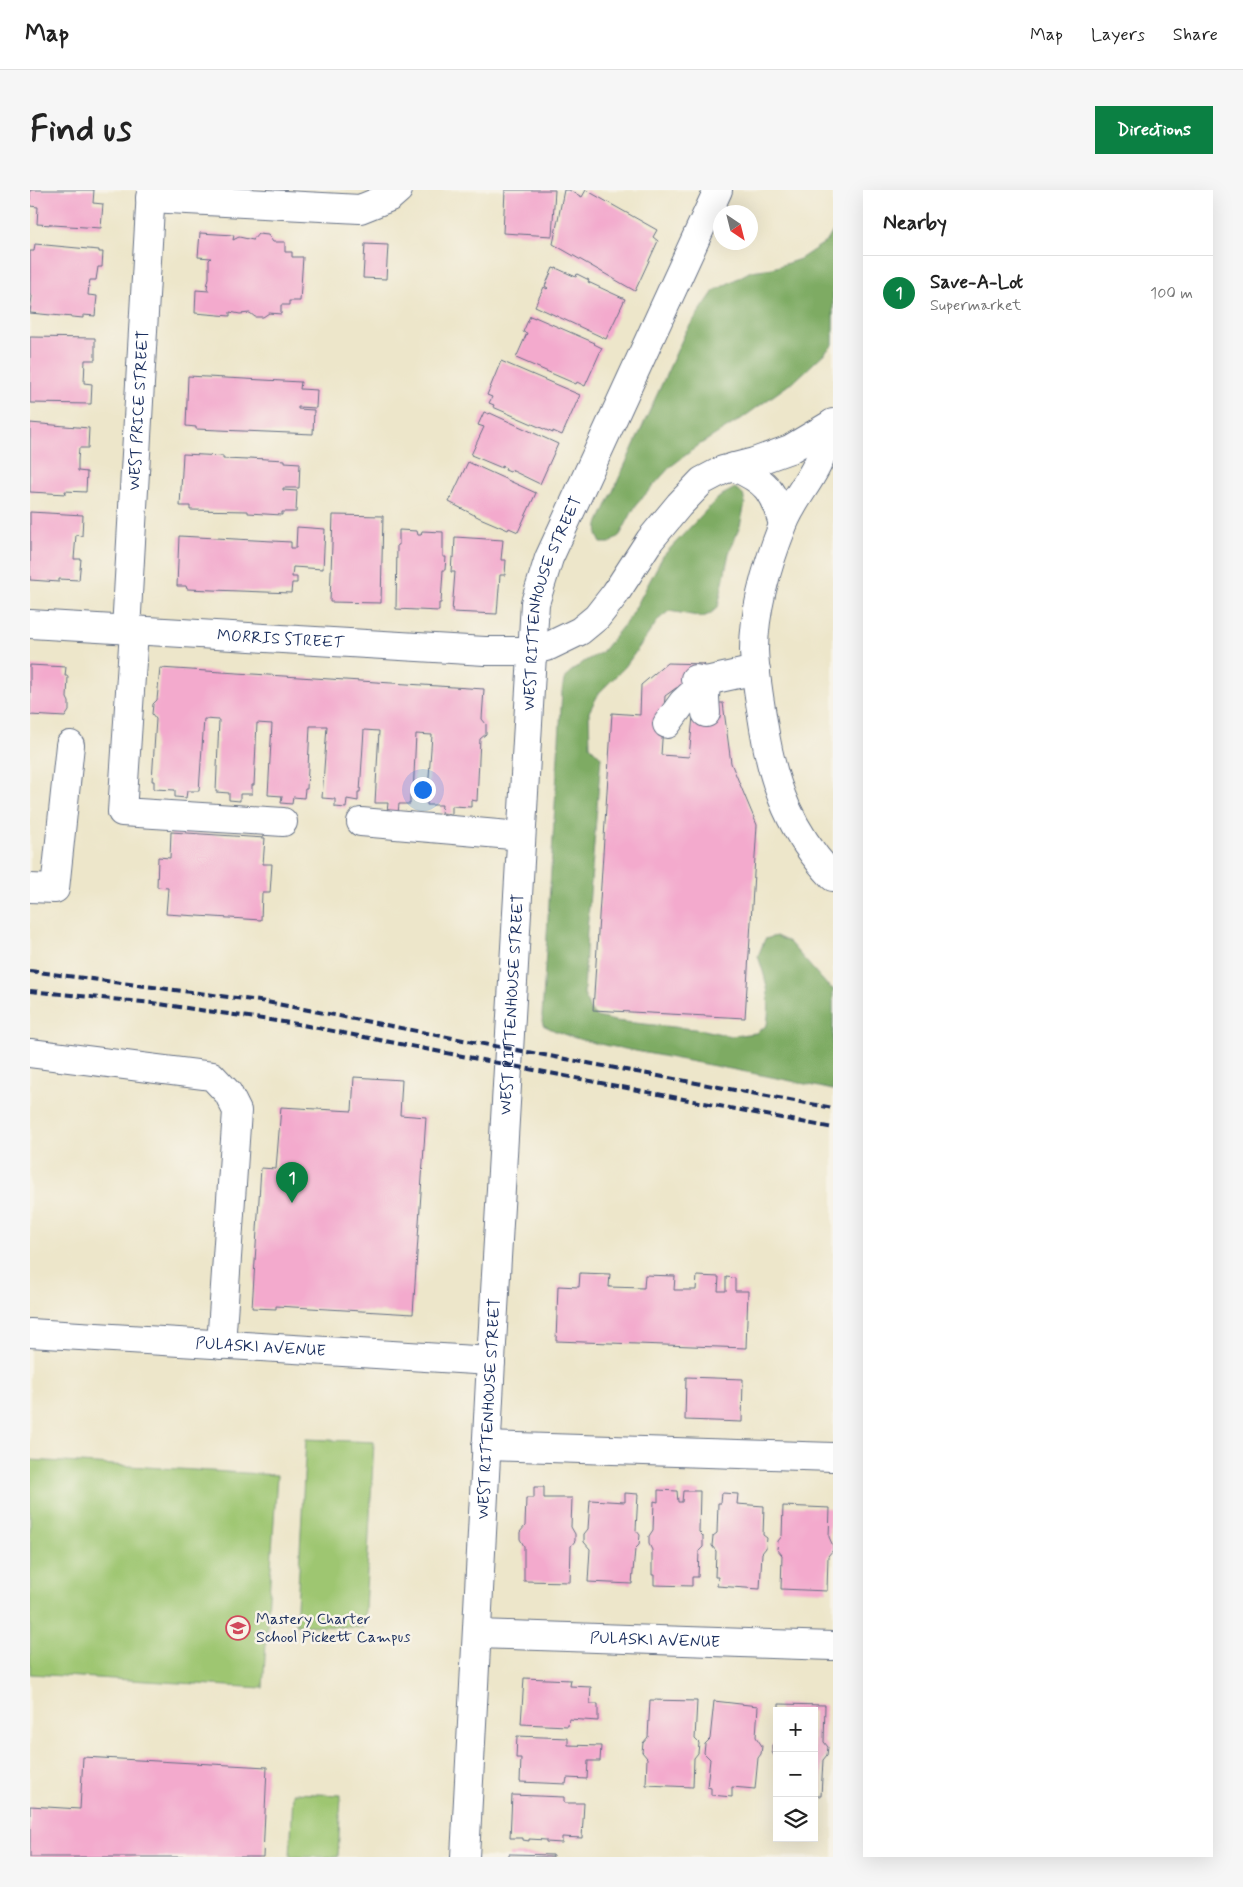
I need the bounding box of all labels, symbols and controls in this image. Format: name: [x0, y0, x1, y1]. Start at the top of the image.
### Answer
text: Map: [25, 19, 69, 50]
text: Map: [1030, 23, 1063, 47]
text: Layers: [1091, 23, 1145, 47]
text: Share: [1173, 23, 1218, 47]
button: Directions: [1095, 106, 1213, 154]
text: Find us: [30, 107, 132, 153]
north arrow: [713, 205, 758, 250]
text: Nearby: [883, 209, 947, 237]
text: Save-A-Lot: [930, 270, 1023, 295]
text: 1: [895, 283, 903, 304]
text: 100 m: [1150, 283, 1193, 304]
text: Supermarket: [930, 295, 1021, 316]
street label: WEST PRICE STREET: [123, 330, 154, 491]
street label: WEST RITTENHOUSE STREET: [518, 493, 586, 711]
street label: MORRIS STREET: [217, 625, 346, 653]
your location: [410, 777, 436, 803]
street label: WEST RITTENHOUSE STREET: [495, 893, 529, 1116]
pin: 1: [276, 1162, 308, 1203]
street label: WEST RITTENHOUSE STREET: [472, 1297, 505, 1520]
street label: PULASKI AVENUE: [195, 1333, 326, 1361]
place label: Mastery Charter School Pickett Campus: [256, 1609, 411, 1648]
school or university icon: Mastery Charter School Pickett Campus: [225, 1615, 251, 1641]
street label: PULASKI AVENUE: [589, 1627, 720, 1653]
map controls: [773, 1707, 818, 1842]
button: +: [773, 1707, 818, 1752]
button: −: [773, 1752, 818, 1797]
button: layers: [773, 1797, 818, 1842]

